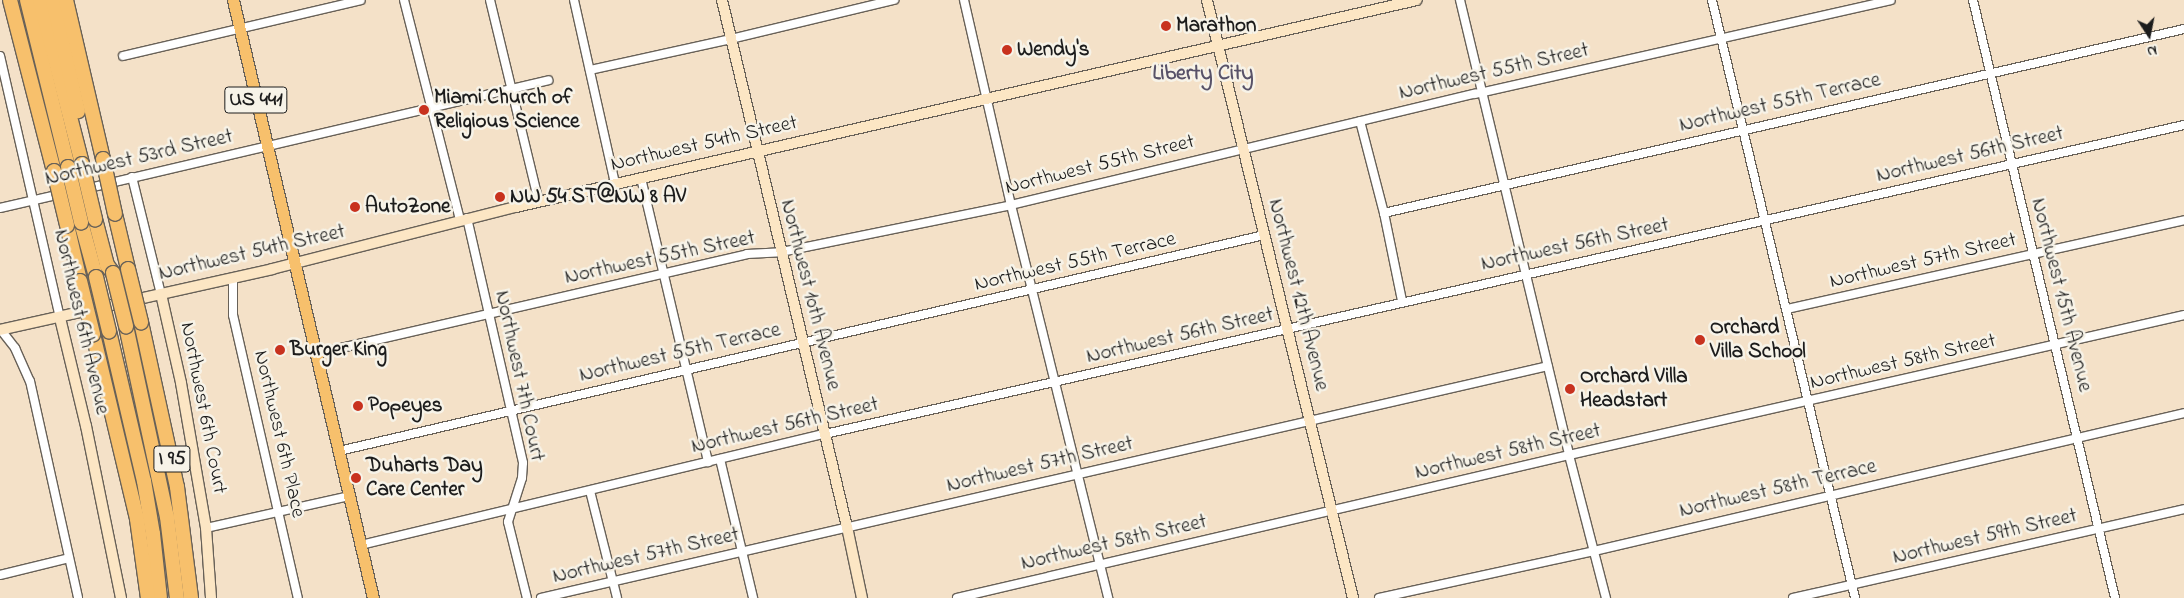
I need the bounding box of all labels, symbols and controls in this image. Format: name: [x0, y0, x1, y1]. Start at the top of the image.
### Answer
north arrow: [2124, 10, 2174, 60]
place label: Marathon: [1176, 13, 1256, 39]
marker: Marathon: [1160, 20, 1172, 32]
place label: Wendy's: [1017, 37, 1089, 63]
street label: Northwest 55th Street: [1397, 38, 1591, 106]
text: N: [2145, 39, 2159, 61]
marker: Wendy's: [1001, 44, 1013, 56]
district label: Liberty City: [1152, 62, 1254, 88]
street label: Northwest 55th Terrace: [1677, 68, 1883, 138]
road number: US 441: [224, 82, 288, 118]
place label: Miami Church of Religious Science: [434, 85, 579, 135]
marker: Miami Church of Religious Science: [418, 104, 430, 116]
street label: Northwest 54th Street: [608, 110, 800, 178]
street label: Northwest 56th Street: [1874, 121, 2066, 189]
street label: Northwest 53rd Street: [43, 124, 235, 192]
street label: Northwest 55th Street: [1003, 129, 1197, 201]
place label: NW 54 ST@NW 8 AV: [510, 184, 686, 210]
marker: NW 54 ST@NW 8 AV: [494, 191, 506, 203]
place label: AutoZone: [365, 194, 450, 220]
street label: Northwest 12th Avenue: [1262, 196, 1334, 394]
street label: Northwest 15th Avenue: [2025, 196, 2097, 394]
street label: Northwest 10th Avenue: [774, 197, 846, 393]
marker: AutoZone: [349, 201, 361, 213]
street label: Northwest 56th Street: [1479, 213, 1671, 277]
street label: Northwest 54th Street: [156, 219, 348, 287]
street label: Northwest 55th Street: [562, 226, 758, 290]
street label: Northwest 6th Avenue: [47, 227, 115, 417]
street label: Northwest 55th Terrace: [972, 227, 1178, 297]
street label: Northwest 57th Street: [1827, 227, 2019, 295]
street label: Northwest 7th Court: [489, 288, 549, 464]
street label: Northwest 56th Street: [1084, 302, 1276, 370]
place label: Orchard Villa School: [1710, 315, 1806, 365]
street label: Northwest 55th Terrace: [577, 318, 783, 388]
street label: Northwest 6th Court: [174, 320, 232, 496]
street label: Northwest 58th Street: [1808, 328, 1998, 396]
marker: Orchard Villa School: [1694, 334, 1706, 346]
place label: Burger King: [290, 337, 387, 363]
marker: Burger King: [274, 344, 286, 356]
street label: Northwest 6th Place: [248, 348, 310, 520]
place label: Orchard Villa Headstart: [1580, 364, 1688, 414]
marker: Orchard Villa Headstart: [1564, 383, 1576, 395]
street label: Northwest 56th Street: [689, 392, 881, 460]
place label: Popeyes: [368, 393, 442, 419]
marker: Popeyes: [352, 400, 364, 412]
street label: Northwest 58th Street: [1413, 418, 1603, 486]
street label: Northwest 57th Street: [944, 431, 1136, 499]
road number: I 95: [153, 442, 191, 476]
place label: Duharts Day Care Center: [366, 453, 483, 503]
street label: Northwest 58th Terrace: [1677, 454, 1879, 524]
marker: Duharts Day Care Center: [350, 472, 362, 484]
street label: Northwest 59th Street: [1890, 504, 2080, 570]
street label: Northwest 58th Street: [1019, 509, 1209, 577]
street label: Northwest 57th Street: [550, 522, 742, 590]

